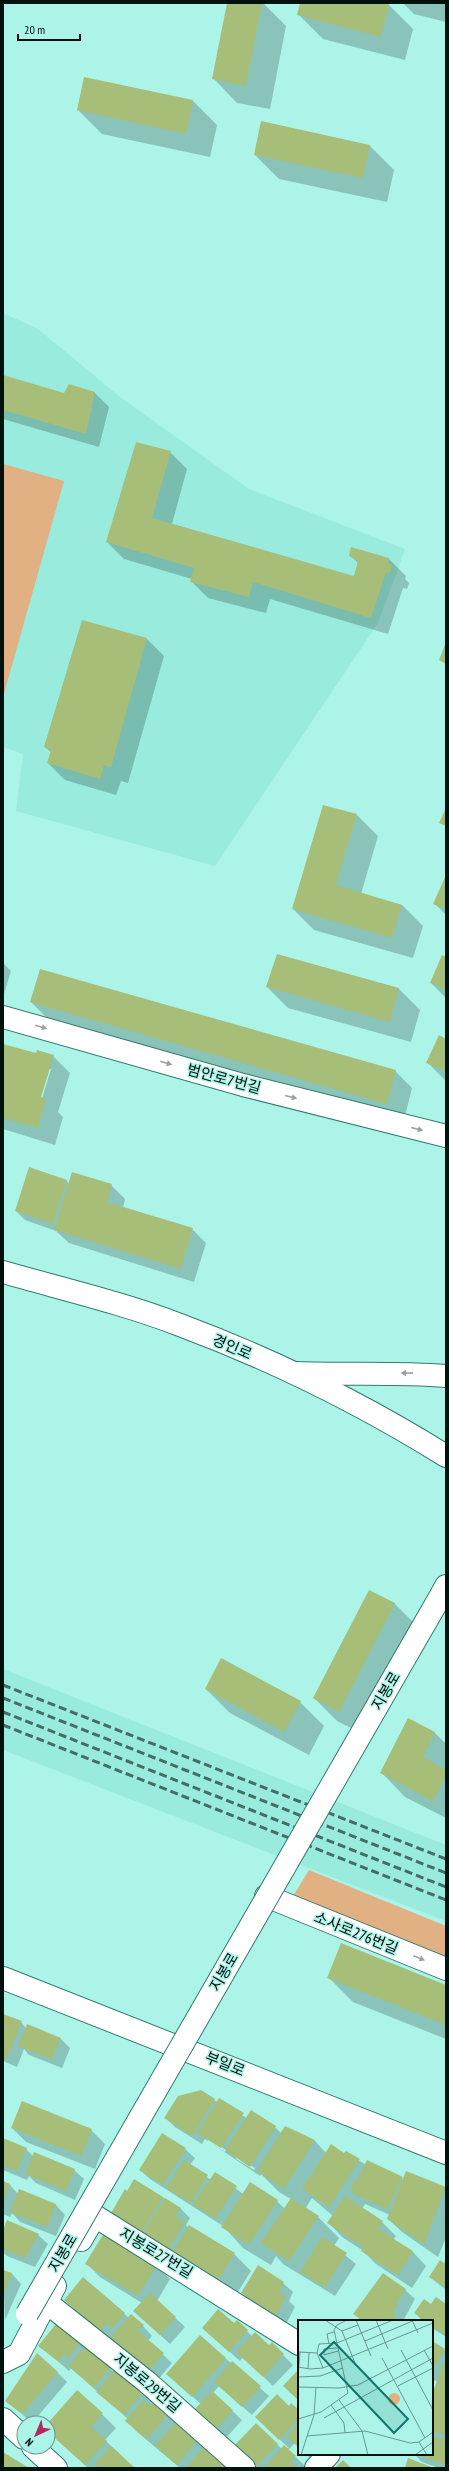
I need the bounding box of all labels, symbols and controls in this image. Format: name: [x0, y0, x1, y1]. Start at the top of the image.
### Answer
scale bar: [18, 16, 80, 42]
text: 20 m: [24, 22, 45, 37]
one-way arrow: [35, 1024, 47, 1030]
one-way arrow: [160, 1060, 172, 1066]
street label: 범안로7번길: [185, 1060, 263, 1097]
one-way arrow: [285, 1094, 297, 1100]
one-way arrow: [411, 1126, 423, 1132]
street label: 경인로: [209, 1330, 255, 1363]
one-way arrow: [400, 1370, 413, 1376]
street label: 지봉로: [367, 1668, 404, 1713]
street label: 소사로276번길: [311, 1907, 401, 1958]
street label: 지봉로: [205, 1949, 242, 1994]
one-way arrow: [413, 1956, 425, 1962]
street label: 부일로: [202, 2047, 248, 2080]
street label: 지봉로27번길: [116, 2223, 197, 2282]
street label: 지봉로: [44, 2230, 81, 2275]
inset map: [298, 2320, 433, 2455]
street label: 지봉로29번길: [110, 2349, 185, 2416]
north arrow: [16, 2415, 56, 2455]
text: N: [22, 2435, 36, 2449]

